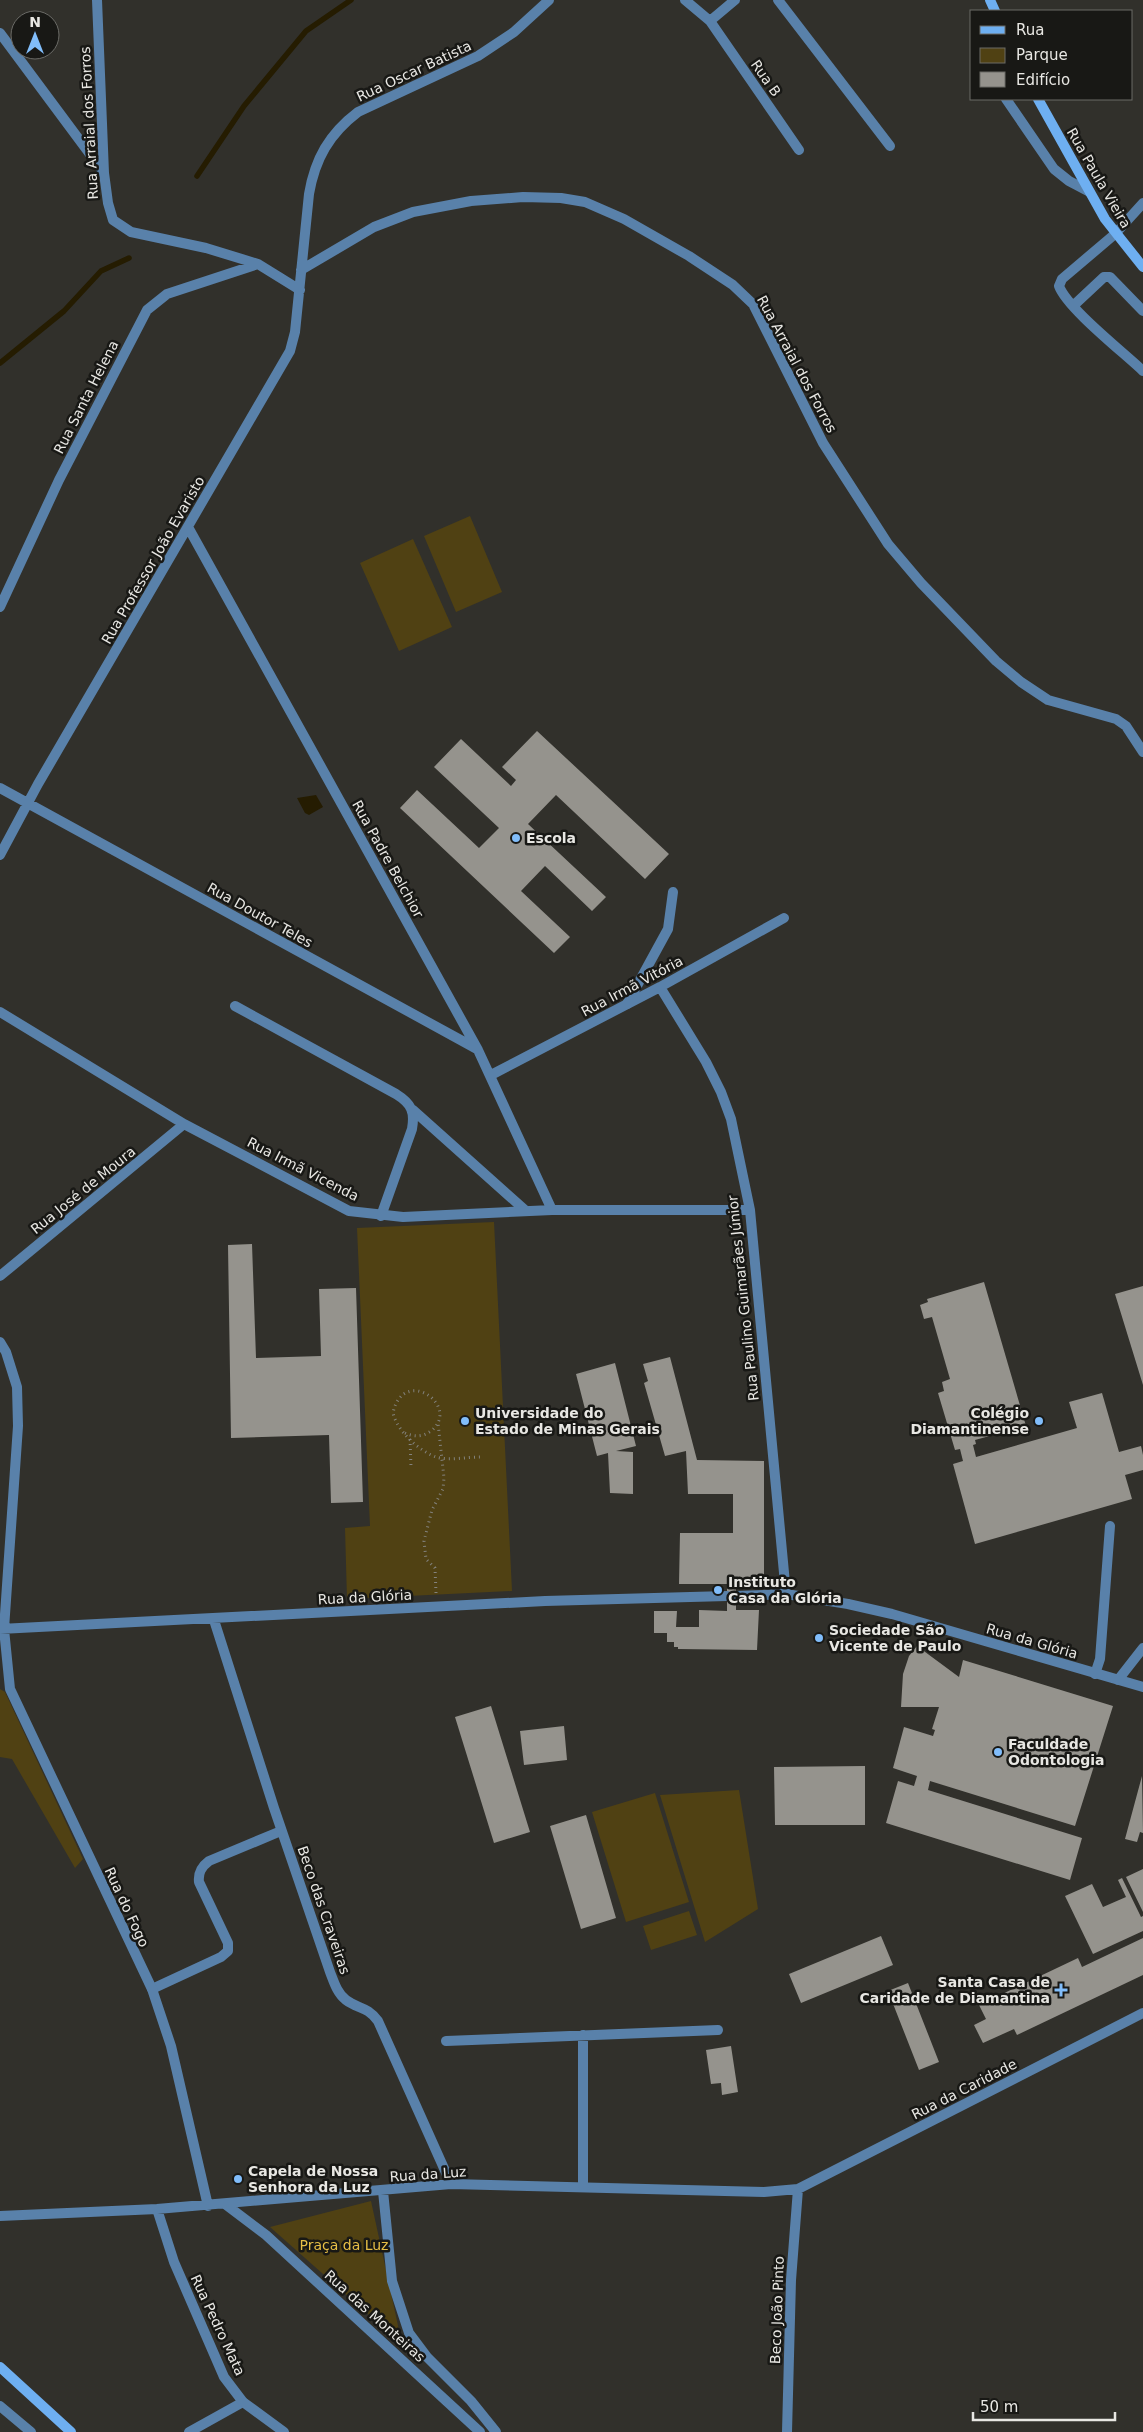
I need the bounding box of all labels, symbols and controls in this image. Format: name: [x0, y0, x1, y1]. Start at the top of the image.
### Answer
north arrow: [10, 10, 60, 60]
legend: [970, 10, 1133, 100]
text: N: [29, 14, 41, 30]
text: Rua: [1016, 21, 1044, 39]
street label: Rua Oscar Batista: [354, 37, 474, 105]
street label: Rua Arraial dos Forros: [77, 46, 101, 200]
text: Parque: [1016, 46, 1068, 64]
street label: Rua B: [748, 57, 784, 99]
text: Edifício: [1016, 71, 1070, 89]
street label: Rua Paula Vieira: [1064, 125, 1134, 231]
street label: Rua Arraial dos Forros: [754, 293, 840, 435]
street label: Rua Santa Helena: [51, 338, 121, 456]
street label: Rua Professor João Evaristo: [98, 473, 208, 647]
street label: Rua Padre Belchior: [349, 798, 427, 921]
place label: Escola: [526, 830, 576, 846]
marker: Escola: [510, 832, 522, 844]
street label: Rua Doutor Teles: [204, 879, 316, 951]
street label: Rua Irmã Vitória: [578, 952, 686, 1020]
street label: Rua Irmã Vicenda: [245, 1134, 361, 1204]
street label: Rua José de Moura: [28, 1143, 138, 1237]
street label: Rua Paulino Guimarães Júnior: [724, 1194, 762, 1402]
place label: Universidade do Estado de Minas Gerais: [475, 1405, 660, 1437]
place label: Colégio Diamantinense: [910, 1405, 1029, 1437]
marker: Universidade do Estado de Minas Gerais: [459, 1415, 471, 1427]
marker: Colégio Diamantinense: [1033, 1415, 1045, 1427]
place label: Instituto Casa da Glória: [728, 1574, 842, 1606]
marker: Instituto Casa da Glória: [712, 1584, 724, 1596]
street label: Rua da Glória: [317, 1587, 413, 1607]
street label: Rua da Glória: [984, 1620, 1080, 1662]
place label: Sociedade São Vicente de Paulo: [829, 1622, 962, 1654]
marker: Sociedade São Vicente de Paulo: [813, 1632, 825, 1644]
place label: Faculdade Odontologia: [1008, 1736, 1105, 1768]
marker: Faculdade Odontologia: [992, 1746, 1004, 1758]
street label: Beco das Craveiras: [295, 1844, 353, 1976]
street label: Rua do Fogo: [101, 1864, 153, 1950]
place label: Santa Casa de Caridade de Diamantina: [860, 1974, 1050, 2006]
marker: Santa Casa de Caridade de Diamantina: [1054, 1983, 1068, 1997]
street label: Rua da Caridade: [909, 2056, 1019, 2122]
place label: Capela de Nossa Senhora da Luz: [248, 2163, 378, 2195]
street label: Rua da Luz: [389, 2163, 467, 2185]
marker: Capela de Nossa Senhora da Luz: [232, 2173, 244, 2185]
park label: Praça da Luz: [300, 2237, 388, 2253]
street label: Beco João Pinto: [767, 2256, 787, 2364]
street label: Rua das Monteiras: [322, 2267, 428, 2365]
street label: Rua Pedro Mata: [188, 2272, 248, 2378]
scale bar: [973, 2390, 1116, 2422]
text: 50 m: [980, 2398, 1018, 2416]

